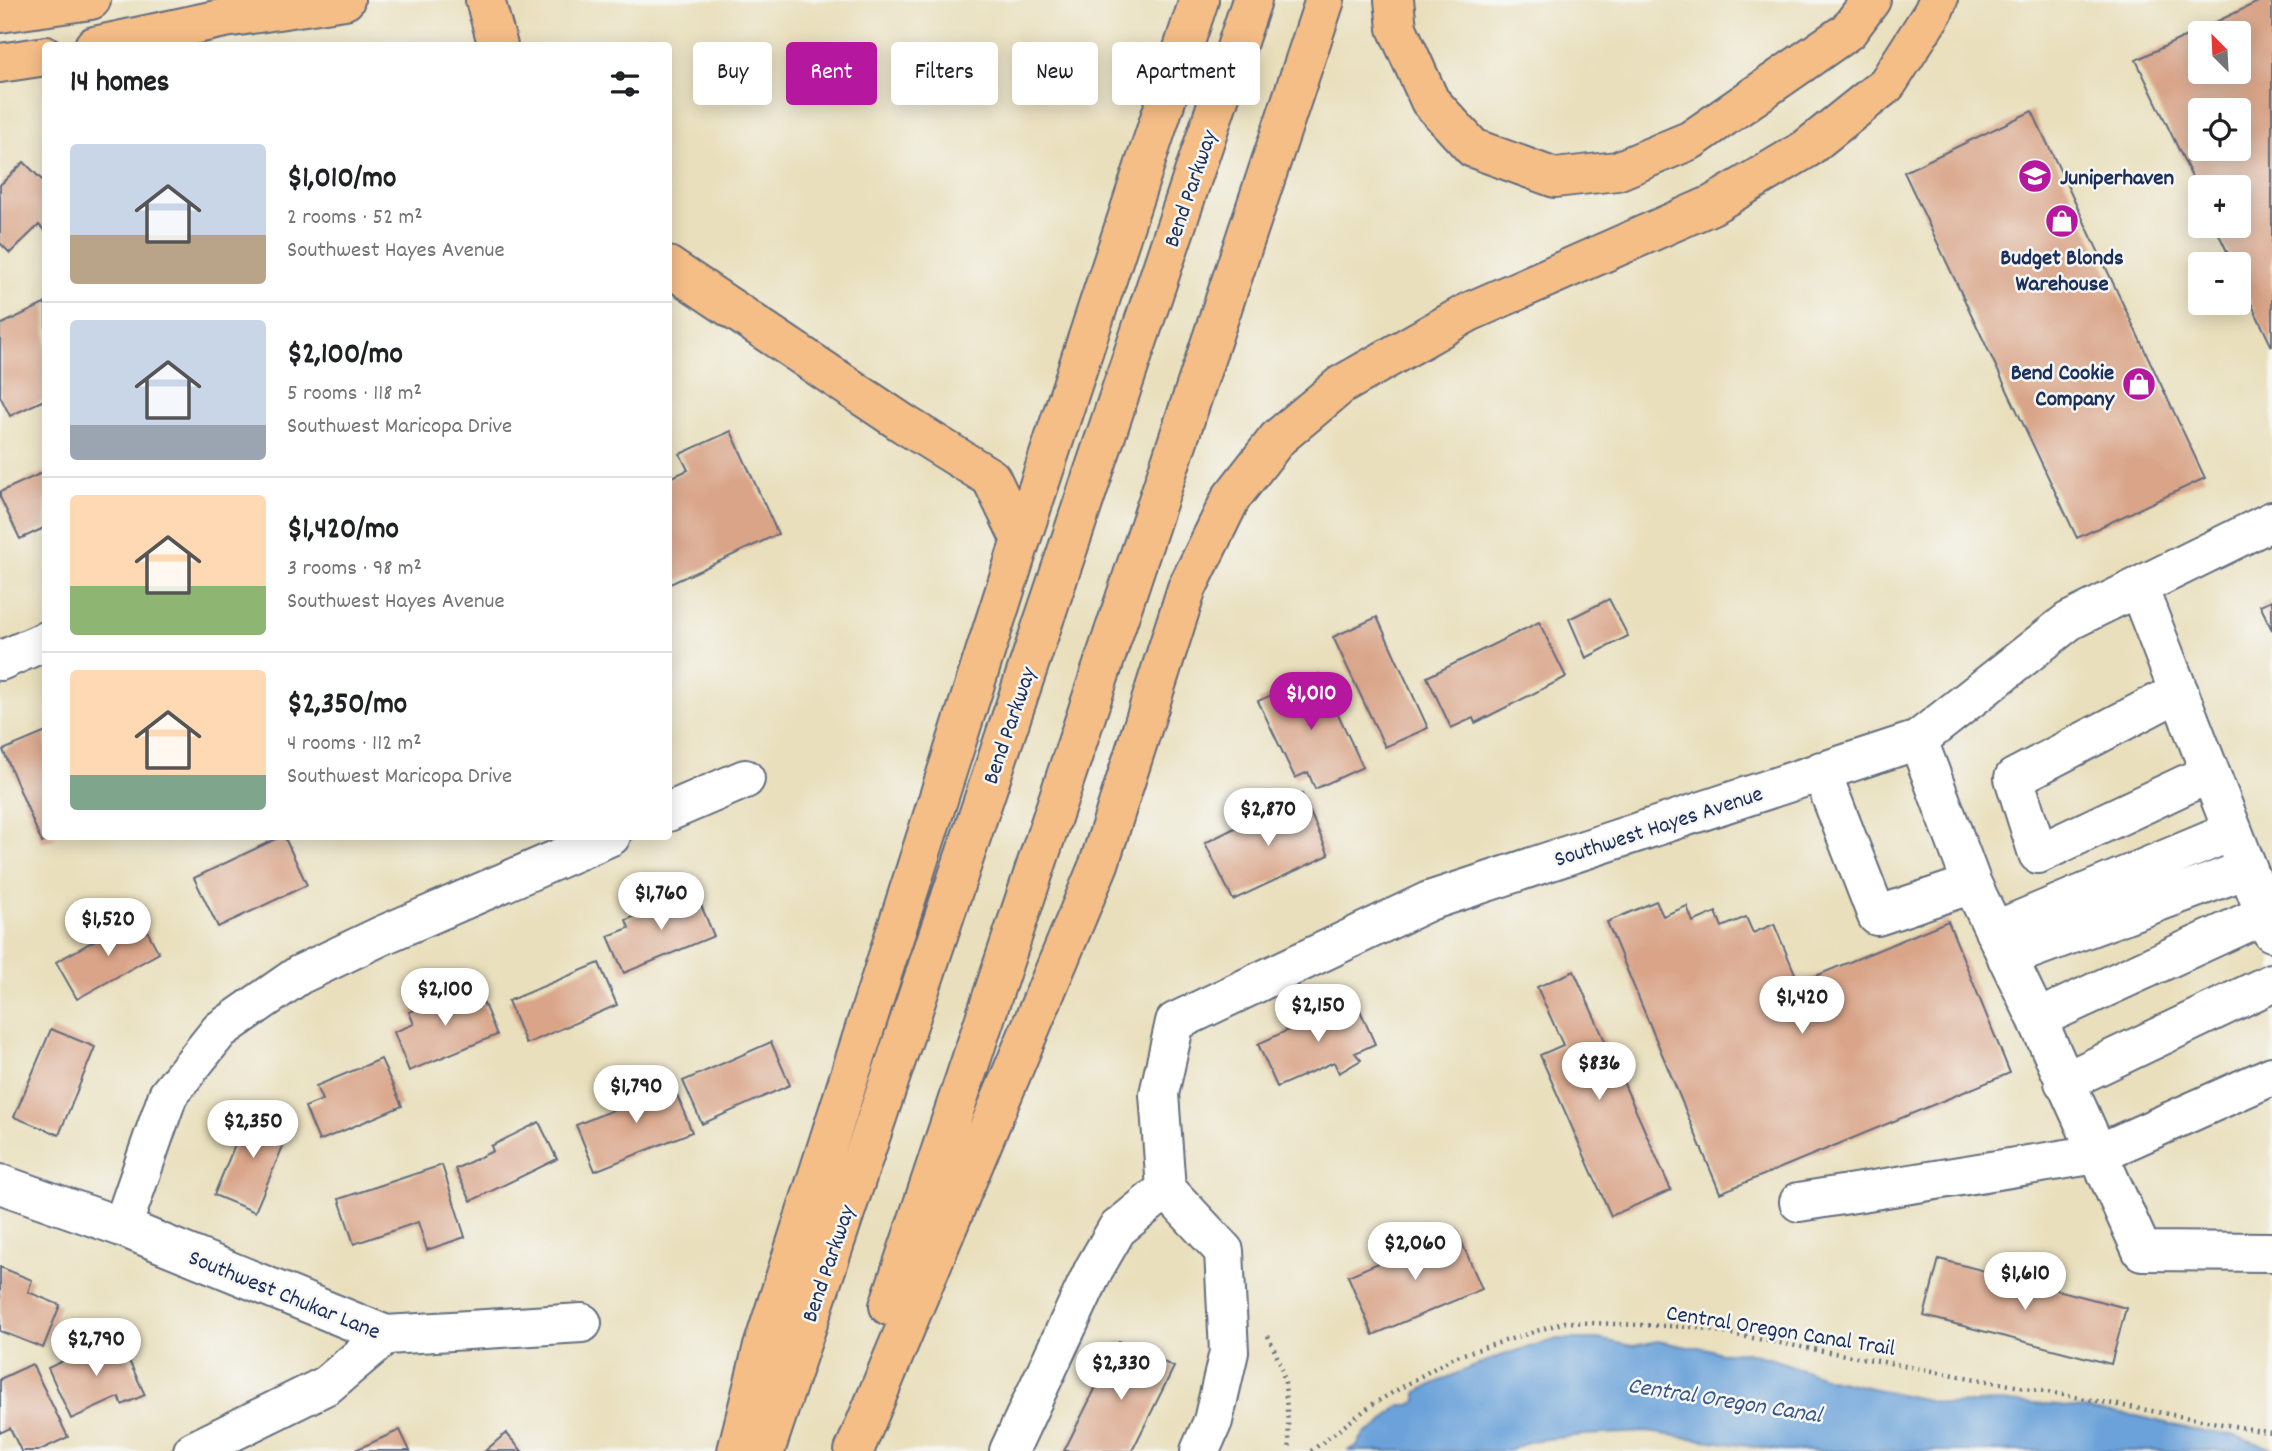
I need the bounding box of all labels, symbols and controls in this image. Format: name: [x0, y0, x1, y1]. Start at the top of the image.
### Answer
north arrow: [2188, 21, 2250, 84]
map controls: [2188, 21, 2251, 315]
chip: Buy: [693, 42, 772, 105]
chip: Rent: [786, 42, 877, 105]
chip: Filters: [891, 42, 998, 105]
chip: New: [1012, 42, 1098, 105]
chip: Apartment: [1112, 42, 1260, 105]
text: 14 homes: [70, 63, 169, 106]
icon: filters: [606, 65, 644, 103]
button: locate: [2188, 98, 2251, 161]
street label: Bend Parkway: [1157, 126, 1228, 252]
school or university icon: Juniperhaven: [2016, 157, 2054, 195]
text: $1,010/mo: [287, 159, 396, 202]
place label: Juniperhaven: [2060, 163, 2174, 196]
icon: home: [126, 172, 210, 256]
button: +: [2188, 175, 2251, 238]
text: 2 rooms · 52 m²: [287, 202, 423, 235]
shop icon: Budget Blonds Warehouse: [2043, 202, 2081, 240]
text: Southwest Hayes Avenue: [287, 235, 505, 268]
place label: Budget Blonds Warehouse: [2000, 243, 2124, 302]
button: −: [2188, 252, 2251, 315]
text: $2,100/mo: [287, 335, 403, 378]
icon: home: [126, 348, 210, 432]
place label: Bend Cookie Company: [2011, 358, 2116, 417]
shop icon: Bend Cookie Company: [2120, 365, 2158, 403]
text: 5 rooms · 118 m²: [287, 378, 422, 411]
text: Southwest Maricopa Drive: [287, 411, 512, 444]
text: $1,420/mo: [287, 510, 399, 553]
icon: home: [126, 523, 210, 607]
text: 3 rooms · 98 m²: [287, 553, 422, 586]
text: Southwest Hayes Avenue: [287, 586, 505, 619]
street label: Bend Parkway: [976, 663, 1047, 789]
pin: $1,010: [1254, 672, 1368, 732]
text: $1,010: [1285, 678, 1337, 711]
text: $2,350/mo: [287, 685, 407, 728]
icon: home: [126, 698, 210, 782]
text: 4 rooms · 112 m²: [287, 728, 422, 761]
text: Southwest Maricopa Drive: [287, 761, 512, 794]
street label: Southwest Hayes Avenue: [1551, 779, 1768, 878]
pin: $2,870: [1211, 788, 1325, 848]
text: $2,870: [1240, 794, 1296, 827]
pin: $1,760: [604, 872, 718, 932]
text: $1,760: [634, 878, 688, 911]
pin: $1,520: [51, 898, 165, 958]
text: $1,520: [81, 904, 135, 937]
pin: $2,100: [388, 968, 502, 1028]
text: $2,100: [417, 974, 473, 1007]
pin: $1,420: [1745, 976, 1859, 1036]
text: $1,420: [1775, 982, 1829, 1015]
pin: $2,150: [1261, 984, 1375, 1044]
text: $2,150: [1291, 990, 1345, 1023]
pin: $836: [1558, 1042, 1640, 1102]
text: $836: [1578, 1048, 1620, 1081]
pin: $1,790: [579, 1066, 693, 1125]
text: $1,790: [610, 1071, 662, 1104]
pin: $2,350: [196, 1100, 310, 1160]
text: $2,350: [223, 1106, 283, 1139]
street label: Bend Parkway: [795, 1201, 866, 1327]
pin: $2,060: [1358, 1222, 1472, 1282]
text: $2,060: [1384, 1228, 1446, 1261]
street label: Southwest Chukar Lane: [183, 1243, 385, 1350]
pin: $1,610: [1968, 1252, 2082, 1312]
text: $1,610: [2000, 1258, 2050, 1291]
street label: Central Oregon Canal Trail: [1664, 1298, 1898, 1367]
pin: $2,790: [39, 1318, 153, 1378]
text: $2,790: [67, 1324, 125, 1357]
pin: $2,330: [1064, 1342, 1178, 1402]
text: $2,330: [1091, 1348, 1151, 1381]
water label: Central Oregon Canal: [1625, 1370, 1826, 1434]

